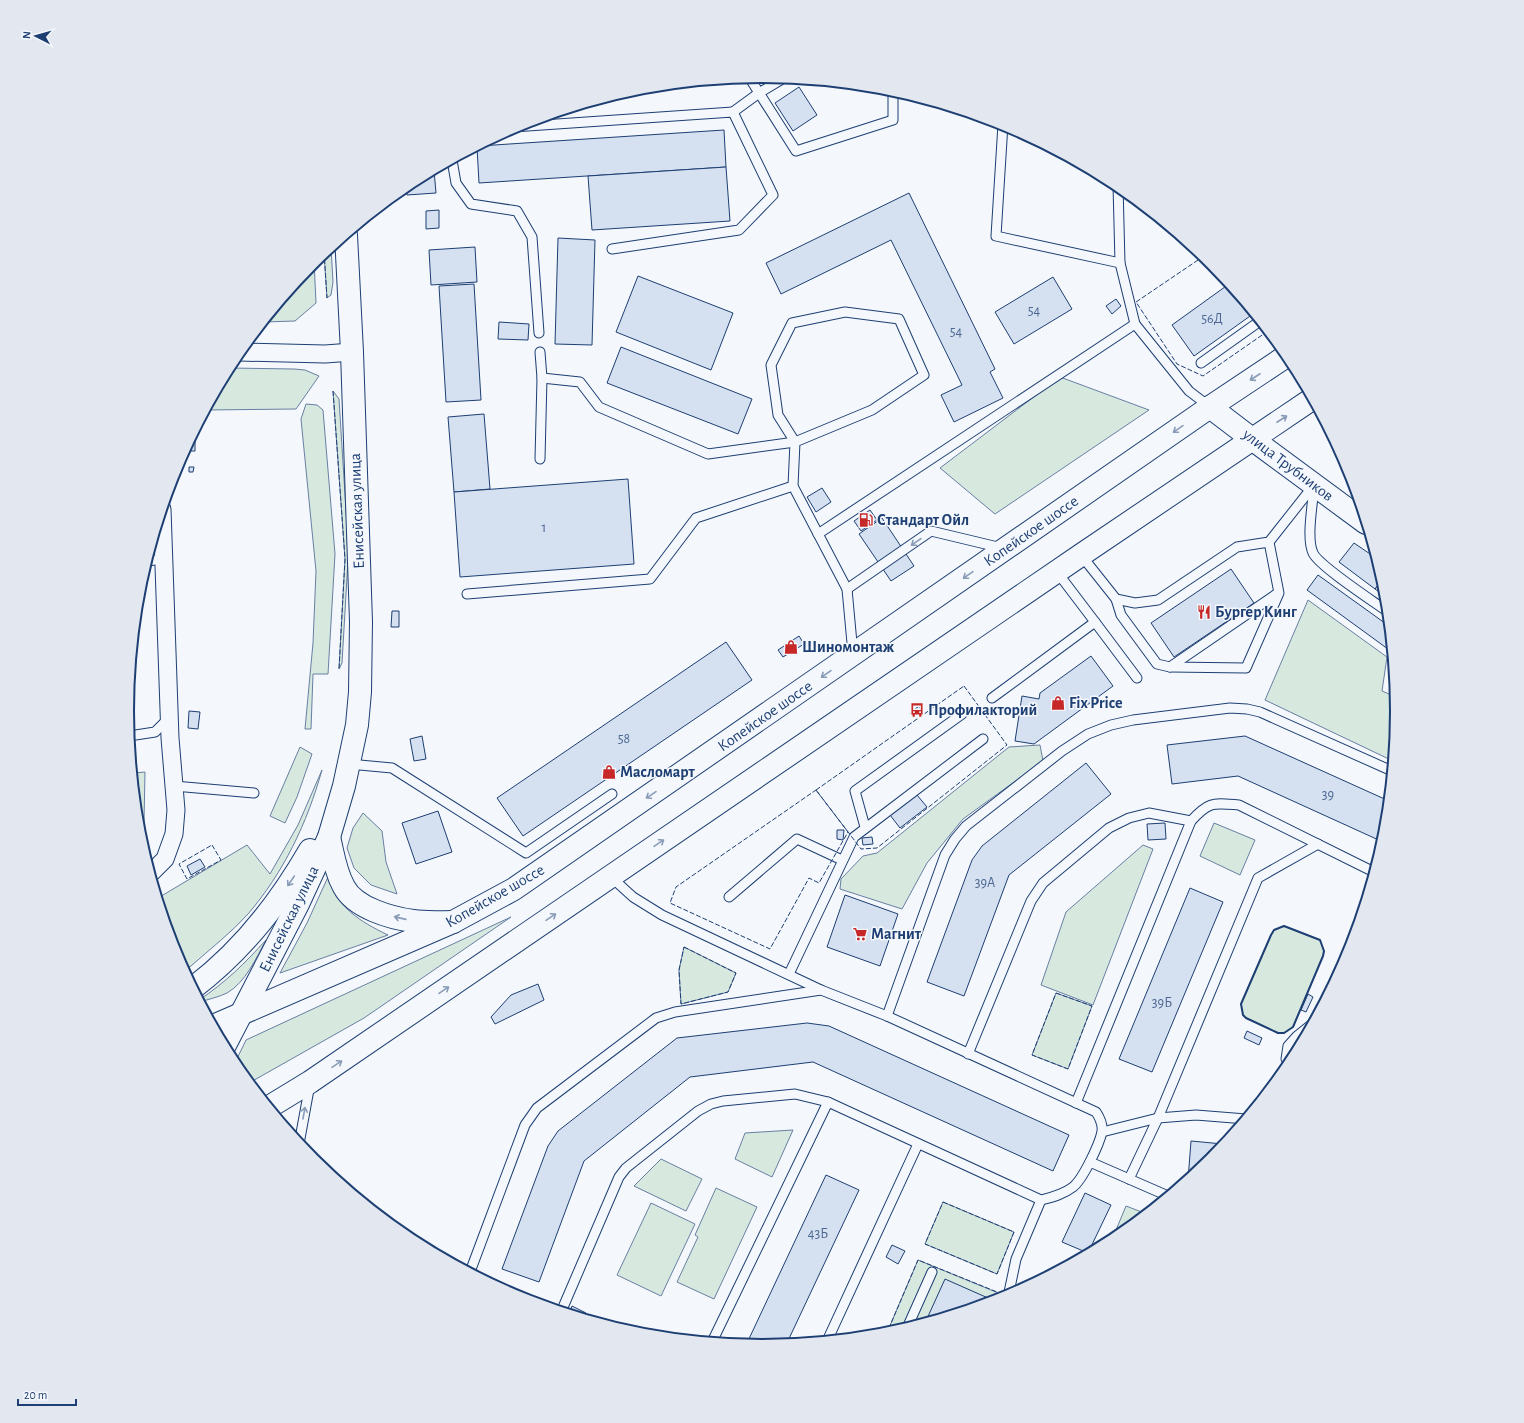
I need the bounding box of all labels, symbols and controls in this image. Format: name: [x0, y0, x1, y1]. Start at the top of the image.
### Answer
north arrow: [16, 16, 56, 56]
text: N: [21, 31, 32, 39]
house number: 54: [1028, 304, 1041, 318]
house number: 56Д: [1201, 312, 1223, 326]
house number: 54: [950, 325, 963, 339]
one-way arrow: [1250, 373, 1261, 381]
one-way arrow: [1276, 415, 1287, 423]
one-way arrow: [1173, 425, 1184, 433]
street label: улица Трубников: [1238, 425, 1336, 505]
street label: Енисейская улица: [347, 453, 368, 569]
street label: Копейское шоссе: [981, 493, 1081, 569]
fuel station icon: Стандарт Ойл: [858, 512, 874, 528]
place label: Стандарт Ойл: [877, 512, 969, 528]
house number: 1: [542, 521, 546, 535]
one-way arrow: [910, 538, 921, 546]
one-way arrow: [962, 571, 973, 579]
restaurant icon: Бургер Кинг: [1196, 604, 1212, 620]
place label: Бургер Кинг: [1215, 604, 1297, 621]
shop icon: Шиномонтаж: [783, 639, 799, 655]
place label: Шиномонтаж: [802, 639, 895, 655]
one-way arrow: [821, 670, 832, 678]
street label: Копейское шоссе: [715, 678, 815, 754]
shop icon: Fix Price: [1050, 695, 1066, 711]
place label: Fix Price: [1069, 695, 1123, 711]
bus stop icon: Профилакторий: [909, 702, 925, 718]
place label: Профилакторий: [928, 702, 1037, 718]
house number: 58: [618, 732, 630, 746]
shop icon: Масломарт: [601, 764, 617, 780]
place label: Масломарт: [620, 764, 696, 780]
house number: 39: [1322, 788, 1334, 802]
one-way arrow: [645, 791, 656, 799]
one-way arrow: [653, 839, 664, 847]
street label: Копейское шоссе: [443, 861, 547, 931]
street label: Енисейская улица: [256, 863, 323, 975]
one-way arrow: [287, 875, 295, 886]
house number: 39А: [975, 876, 995, 890]
one-way arrow: [394, 913, 407, 921]
one-way arrow: [546, 913, 557, 921]
supermarket icon: Магнит: [852, 926, 868, 942]
place label: Магнит: [871, 926, 922, 942]
one-way arrow: [438, 986, 449, 994]
house number: 39Б: [1152, 996, 1172, 1010]
one-way arrow: [331, 1060, 342, 1068]
one-way arrow: [300, 1107, 308, 1120]
house number: 43Б: [808, 1227, 828, 1241]
scale bar: [18, 1381, 76, 1407]
text: 20 m: [24, 1389, 47, 1401]

